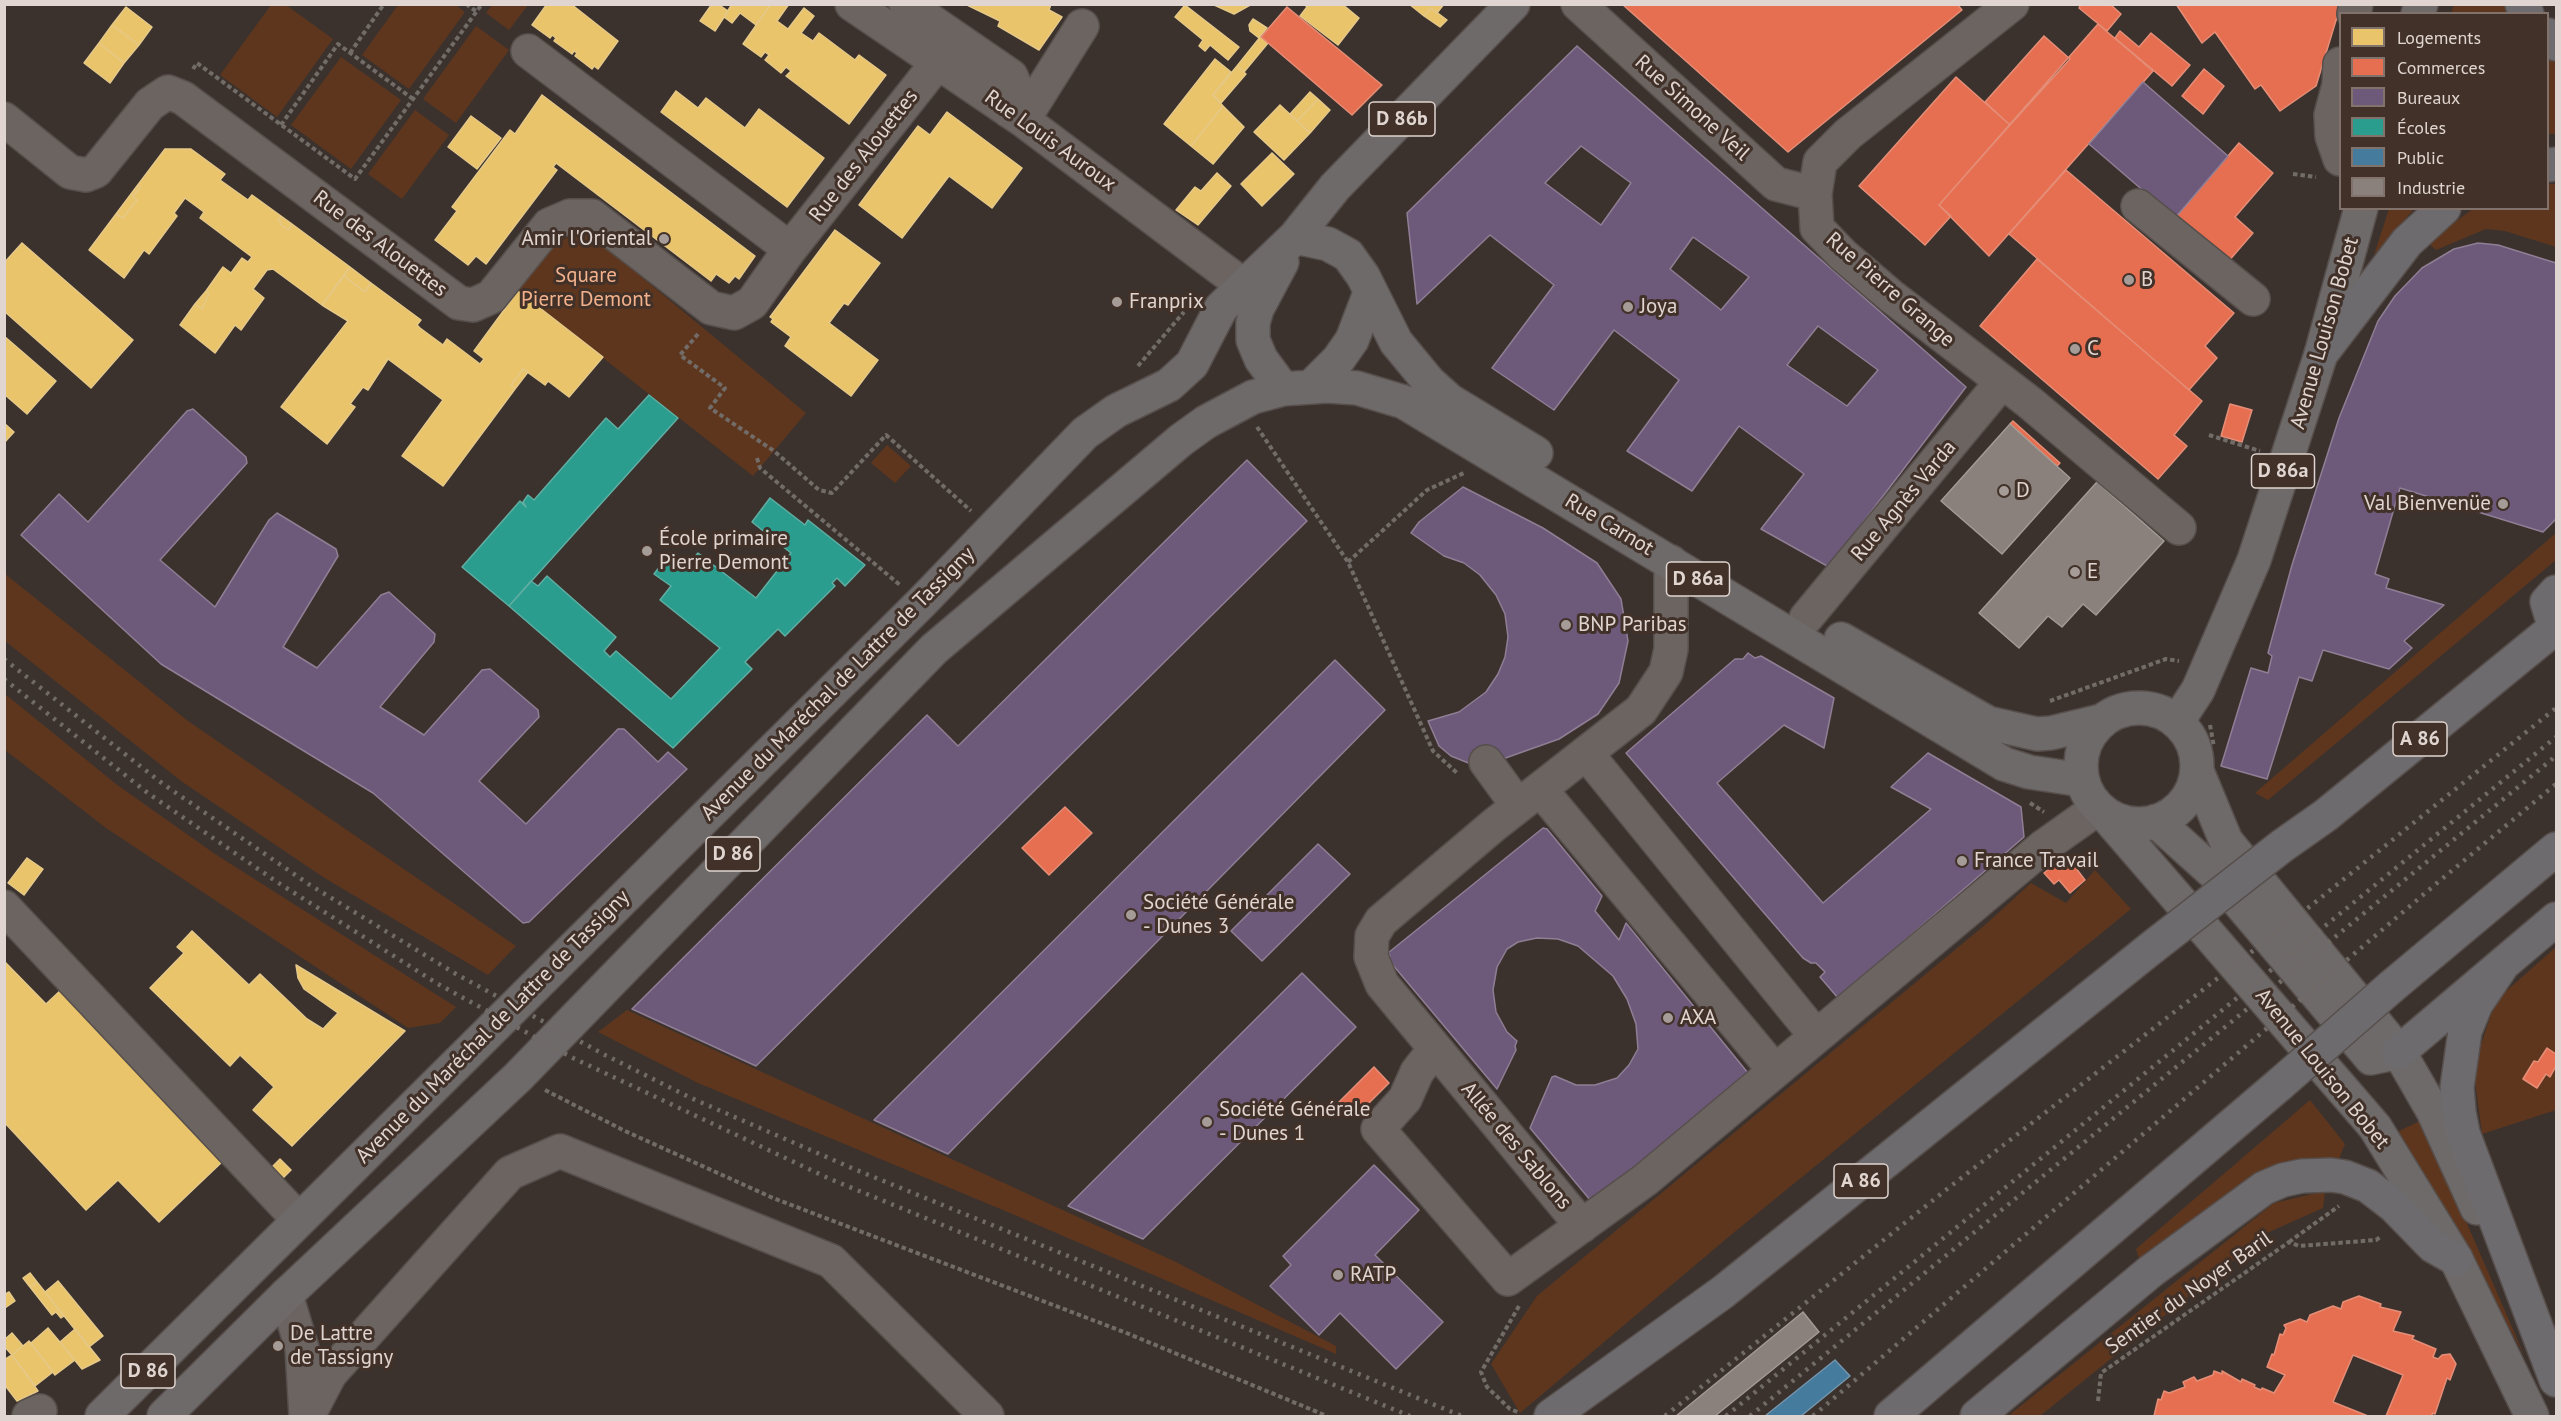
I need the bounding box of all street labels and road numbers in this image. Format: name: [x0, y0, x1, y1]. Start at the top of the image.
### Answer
street label: Rue Simone Veil: [1629, 50, 1755, 166]
street label: Rue des Alouettes: [804, 85, 924, 227]
street label: Rue Louis Auroux: [979, 85, 1121, 197]
road number: D 86b: [1369, 102, 1435, 136]
street label: Rue des Alouettes: [308, 185, 452, 303]
street label: Rue Pierre Grange: [1820, 227, 1960, 353]
street label: Avenue Louison Bobet: [2285, 234, 2365, 432]
street label: Rue Agnès Varda: [1846, 435, 1962, 567]
road number: D 86a: [2252, 454, 2314, 488]
street label: Rue Carnot: [1560, 489, 1658, 561]
street label: Avenue du Maréchal de Lattre de Tassigny: [696, 542, 980, 826]
road number: D 86a: [1666, 562, 1730, 596]
road number: A 86: [2393, 722, 2447, 756]
road number: D 86: [706, 837, 760, 871]
street label: Avenue du Maréchal de Lattre de Tassigny: [351, 885, 635, 1169]
street label: Avenue Louison Bobet: [2250, 984, 2394, 1154]
street label: Allée des Sablons: [1455, 1077, 1577, 1215]
road number: A 86: [1834, 1164, 1888, 1198]
street label: Sentier du Noyer Baril: [2101, 1226, 2277, 1360]
road number: D 86: [121, 1354, 175, 1388]

